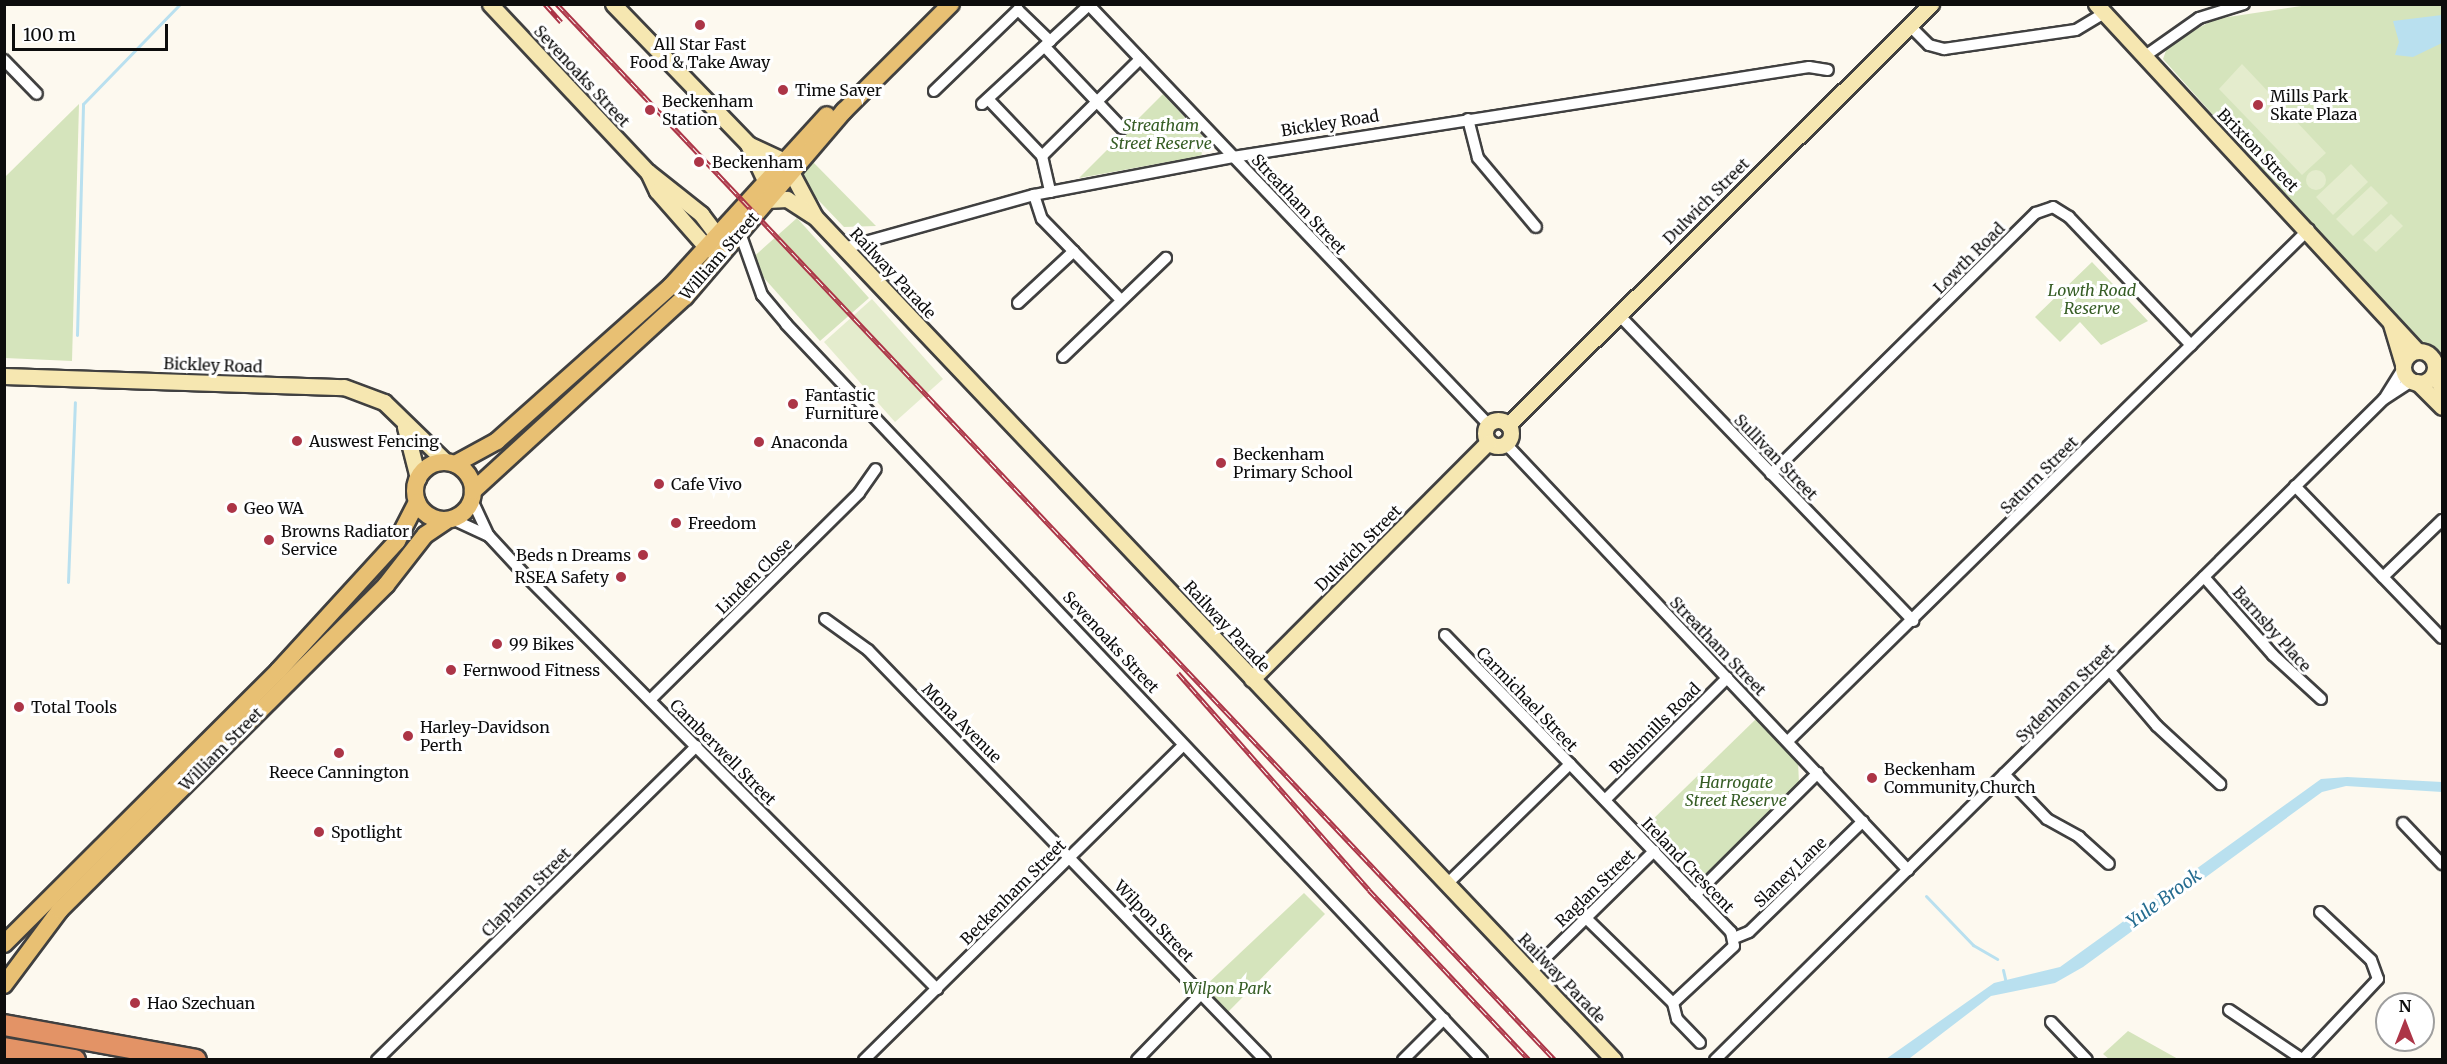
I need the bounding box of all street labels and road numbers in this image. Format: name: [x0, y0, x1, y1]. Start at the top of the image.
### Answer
street label: Sevenoaks Street: [530, 21, 634, 131]
street label: Brixton Street: [2214, 104, 2302, 196]
street label: Bickley Road: [1280, 106, 1380, 140]
street label: Streatham Street: [1248, 150, 1350, 258]
street label: Dulwich Street: [1659, 154, 1753, 248]
street label: William Street: [676, 208, 762, 304]
street label: Lowth Road: [1929, 218, 2009, 298]
street label: Railway Parade: [846, 224, 940, 322]
street label: Bickley Road: [163, 354, 263, 376]
street label: Sullivan Street: [1730, 410, 1822, 504]
street label: Saturn Street: [1996, 432, 2082, 518]
street label: Dulwich Street: [1311, 501, 1405, 595]
street label: Linden Close: [712, 534, 796, 618]
street label: Railway Parade: [1180, 577, 1274, 675]
street label: Barnsby Place: [2229, 582, 2315, 676]
street label: Sevenoaks Street: [1059, 587, 1163, 697]
street label: Streatham Street: [1666, 593, 1770, 699]
street label: Sydenham Street: [2012, 640, 2118, 746]
street label: Carmichael Street: [1472, 643, 1582, 755]
street label: Mona Avenue: [918, 679, 1006, 767]
street label: Bushmills Road: [1606, 679, 1704, 777]
street label: Camberwell Street: [666, 695, 780, 809]
street label: William Street: [175, 703, 267, 795]
street label: Ireland Crescent: [1638, 813, 1738, 917]
street label: Slaney Lane: [1750, 833, 1830, 911]
street label: Beckenham Street: [956, 835, 1070, 949]
street label: Clapham Street: [477, 843, 575, 941]
street label: Raglan Street: [1551, 845, 1639, 931]
street label: Wilpon Street: [1110, 876, 1198, 966]
street label: Railway Parade: [1514, 929, 1610, 1027]

